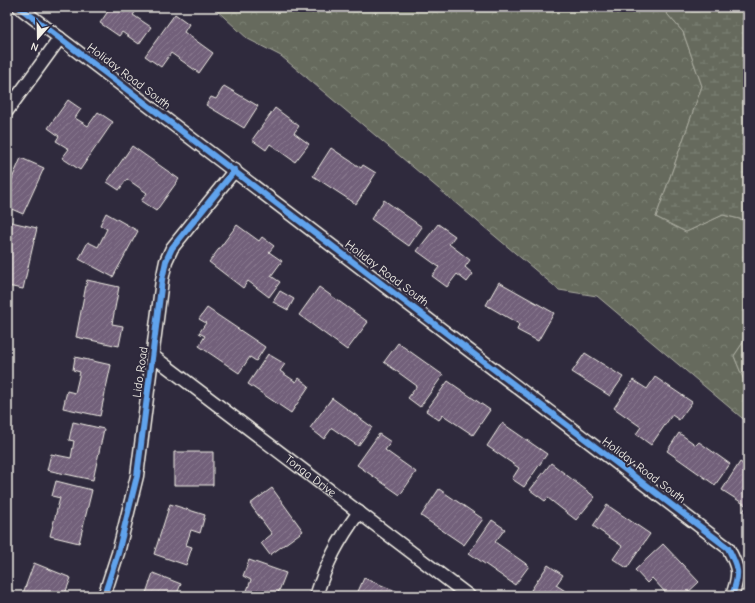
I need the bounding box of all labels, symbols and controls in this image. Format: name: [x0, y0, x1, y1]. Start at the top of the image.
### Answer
north arrow: [18, 18, 58, 58]
text: N: [29, 40, 40, 54]
street label: Holiday Road South: [84, 40, 174, 112]
street label: Holiday Road South: [342, 237, 432, 309]
street label: Lido Road: [129, 346, 151, 398]
street label: Holiday Road South: [599, 434, 689, 506]
street label: Tonga Drive: [282, 452, 339, 500]

